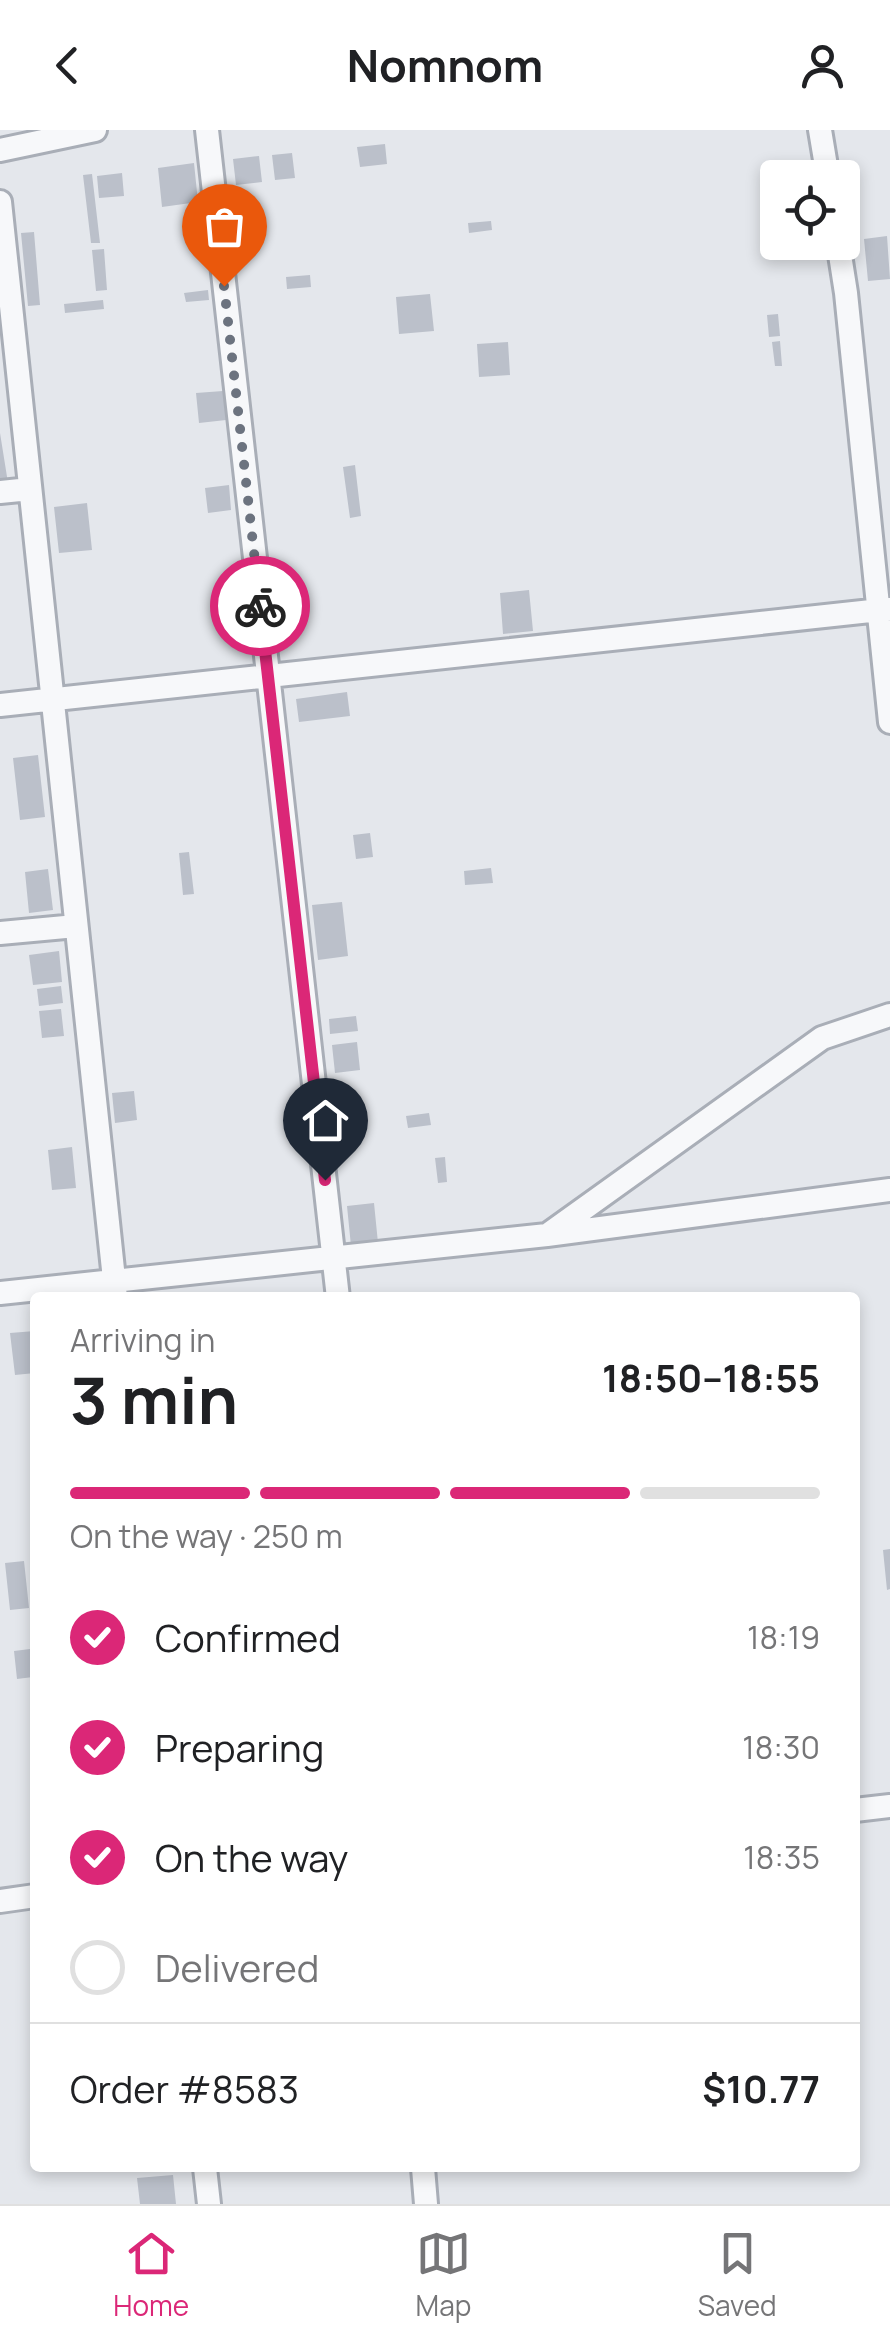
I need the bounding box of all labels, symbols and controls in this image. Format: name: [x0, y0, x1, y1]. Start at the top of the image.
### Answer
text: Nomnom: [347, 34, 543, 96]
icon: back: [40, 38, 95, 93]
icon: person: [795, 38, 850, 93]
map controls: [760, 160, 860, 260]
button: locate: [760, 160, 860, 260]
pin: [182, 184, 267, 287]
icon: bag: [197, 199, 252, 254]
courier: [210, 556, 310, 656]
icon: bike: [233, 579, 288, 634]
pin: [283, 1078, 368, 1181]
icon: home: [298, 1093, 353, 1148]
text: Arriving in: [70, 1318, 215, 1362]
text: 18:50–18:55: [602, 1351, 820, 1403]
text: 3 min: [70, 1355, 238, 1444]
text: On the way · 250 m: [70, 1514, 343, 1558]
icon: check: [70, 1610, 125, 1665]
text: Confirmed: [155, 1611, 341, 1663]
text: 18:19: [747, 1615, 820, 1659]
icon: check: [70, 1720, 125, 1775]
text: Preparing: [155, 1721, 324, 1773]
text: 18:30: [742, 1725, 820, 1769]
icon: check: [70, 1830, 125, 1885]
text: On the way: [155, 1831, 348, 1883]
text: 18:35: [743, 1835, 820, 1879]
text: Delivered: [155, 1941, 319, 1993]
text: Order #8583: [70, 2062, 299, 2114]
text: $10.77: [702, 2062, 820, 2114]
tab: Home: [113, 2226, 189, 2324]
tab: Map: [416, 2226, 471, 2324]
tab: Saved: [698, 2226, 777, 2324]

